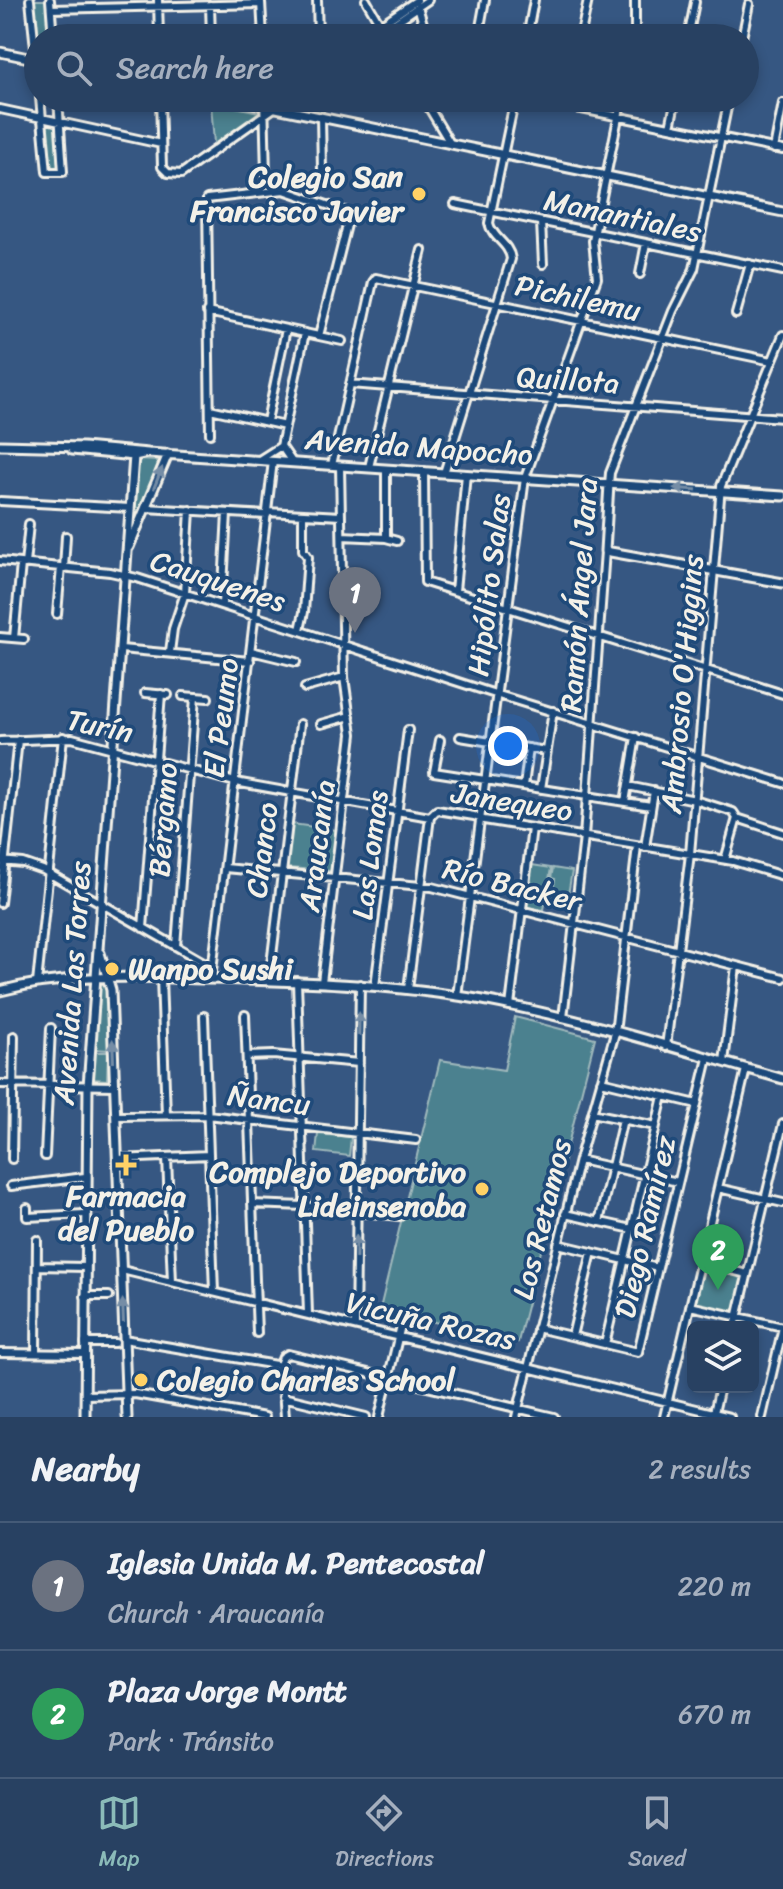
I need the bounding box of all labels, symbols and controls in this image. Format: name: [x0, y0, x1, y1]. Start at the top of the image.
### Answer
search box: [24, 24, 759, 112]
text: Search here: [116, 41, 274, 95]
icon: search: [52, 46, 96, 90]
place label: Colegio San Francisco Javier: [189, 150, 406, 238]
street label: Manantiales: [539, 173, 707, 259]
marker: Colegio San Francisco Javier: [410, 185, 428, 203]
street label: Pichilemu: [510, 258, 646, 338]
street label: Quillota: [515, 349, 621, 411]
street label: Avenida Mapocho: [302, 412, 535, 482]
one-way arrow: [152, 466, 165, 490]
street label: Ramón Ángel Jara: [544, 476, 614, 714]
one-way arrow: [672, 482, 697, 495]
street label: Hipólito Salas: [451, 490, 527, 679]
street label: Cauquenes: [143, 534, 294, 629]
street label: Ambrosio O'Higgins: [644, 552, 720, 817]
pin: 1: [329, 567, 381, 633]
street label: El Peumo: [187, 655, 255, 781]
street label: Turín: [62, 693, 138, 759]
your location: [488, 726, 528, 766]
street label: Bérgamo: [132, 761, 194, 879]
street label: Janequeo: [447, 766, 577, 838]
street label: Araucanía: [282, 777, 352, 916]
street label: Las Lomas: [335, 786, 405, 923]
street label: Chanco: [229, 799, 295, 901]
street label: Río Backer: [437, 842, 589, 929]
street label: Avenida Las Torres: [36, 859, 107, 1108]
place label: Wanpo Sushi: [128, 942, 294, 996]
marker: Wanpo Sushi: [103, 960, 121, 978]
one-way arrow: [353, 1011, 366, 1036]
one-way arrow: [107, 1038, 120, 1063]
street label: Ñancu: [224, 1068, 314, 1132]
street label: Diego Ramírez: [598, 1130, 692, 1324]
street label: Los Retamos: [496, 1132, 588, 1305]
place label: Complejo Deportivo Lideinsenoba: [208, 1145, 467, 1233]
marker: Farmacia del Pueblo: [117, 1156, 135, 1174]
place label: Farmacia del Pueblo: [58, 1169, 195, 1257]
marker: Complejo Deportivo Lideinsenoba: [473, 1180, 491, 1198]
pin: 2: [692, 1224, 744, 1290]
one-way arrow: [350, 1234, 363, 1259]
street label: Vicuña Rozas: [341, 1275, 521, 1367]
one-way arrow: [117, 1298, 130, 1323]
map controls: [687, 1321, 759, 1393]
button: layers: [687, 1321, 759, 1393]
place label: Colegio Charles School: [156, 1353, 456, 1407]
marker: Colegio Charles School: [132, 1371, 150, 1389]
text: Nearby: [32, 1439, 140, 1499]
text: 2 results: [649, 1446, 751, 1492]
text: Iglesia Unida M. Pentecostal: [108, 1536, 484, 1590]
text: 1: [52, 1563, 64, 1609]
text: 220 m: [678, 1563, 751, 1609]
text: Church · Araucanía: [108, 1590, 325, 1636]
text: Plaza Jorge Montt: [108, 1664, 347, 1718]
text: 2: [50, 1691, 66, 1737]
text: 670 m: [678, 1691, 751, 1737]
text: Park · Tránsito: [108, 1718, 274, 1764]
tab: Map: [97, 1791, 141, 1878]
tab: Directions: [335, 1791, 434, 1878]
tab: Saved: [628, 1791, 686, 1878]

